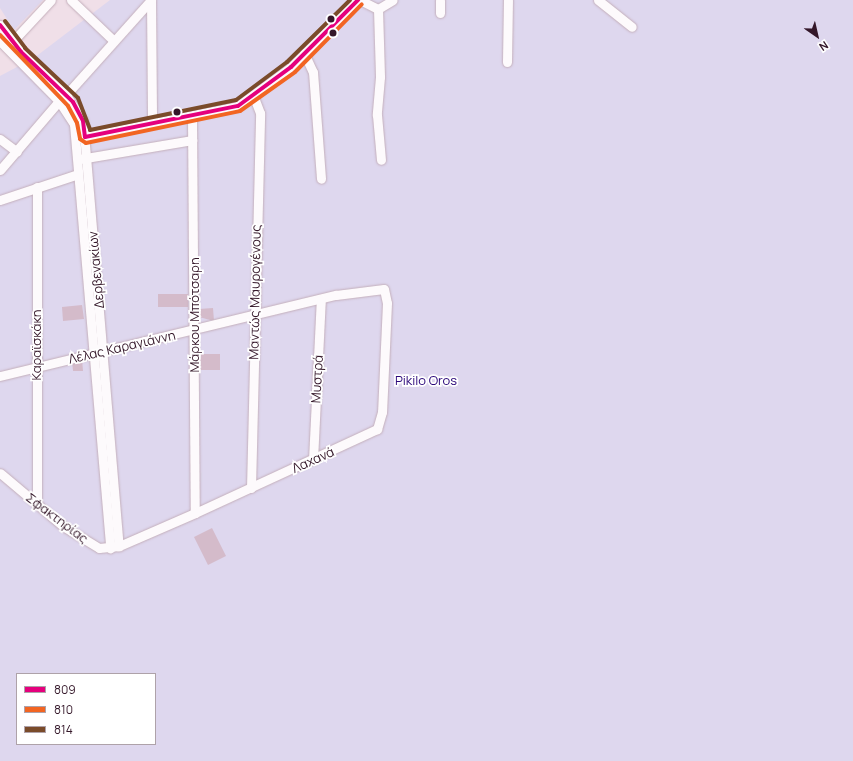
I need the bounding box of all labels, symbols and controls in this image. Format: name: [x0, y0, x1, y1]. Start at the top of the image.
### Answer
unlabelled marker: [326, 14, 336, 24]
north arrow: [797, 16, 837, 56]
unlabelled marker: [328, 28, 338, 38]
text: N: [817, 38, 831, 55]
unlabelled marker: [172, 107, 182, 117]
street label: Μαντώς Μαυρογένους: [246, 224, 264, 360]
street label: Δερβενακίων: [85, 231, 107, 309]
street label: Μάρκου Μπότσαρη: [186, 257, 202, 373]
street label: Καραϊσκάκη: [28, 309, 44, 381]
street label: Λέλας Καραγιάννη: [67, 327, 177, 367]
street label: Μυστρά: [308, 354, 326, 404]
park label: Pikilo Oros: [395, 372, 457, 388]
street label: Λαχανά: [289, 444, 337, 476]
street label: Σφακτηρίας: [23, 490, 91, 546]
legend: [16, 673, 156, 745]
text: 809: [54, 681, 76, 698]
text: 810: [54, 701, 73, 718]
text: 814: [54, 721, 73, 738]

